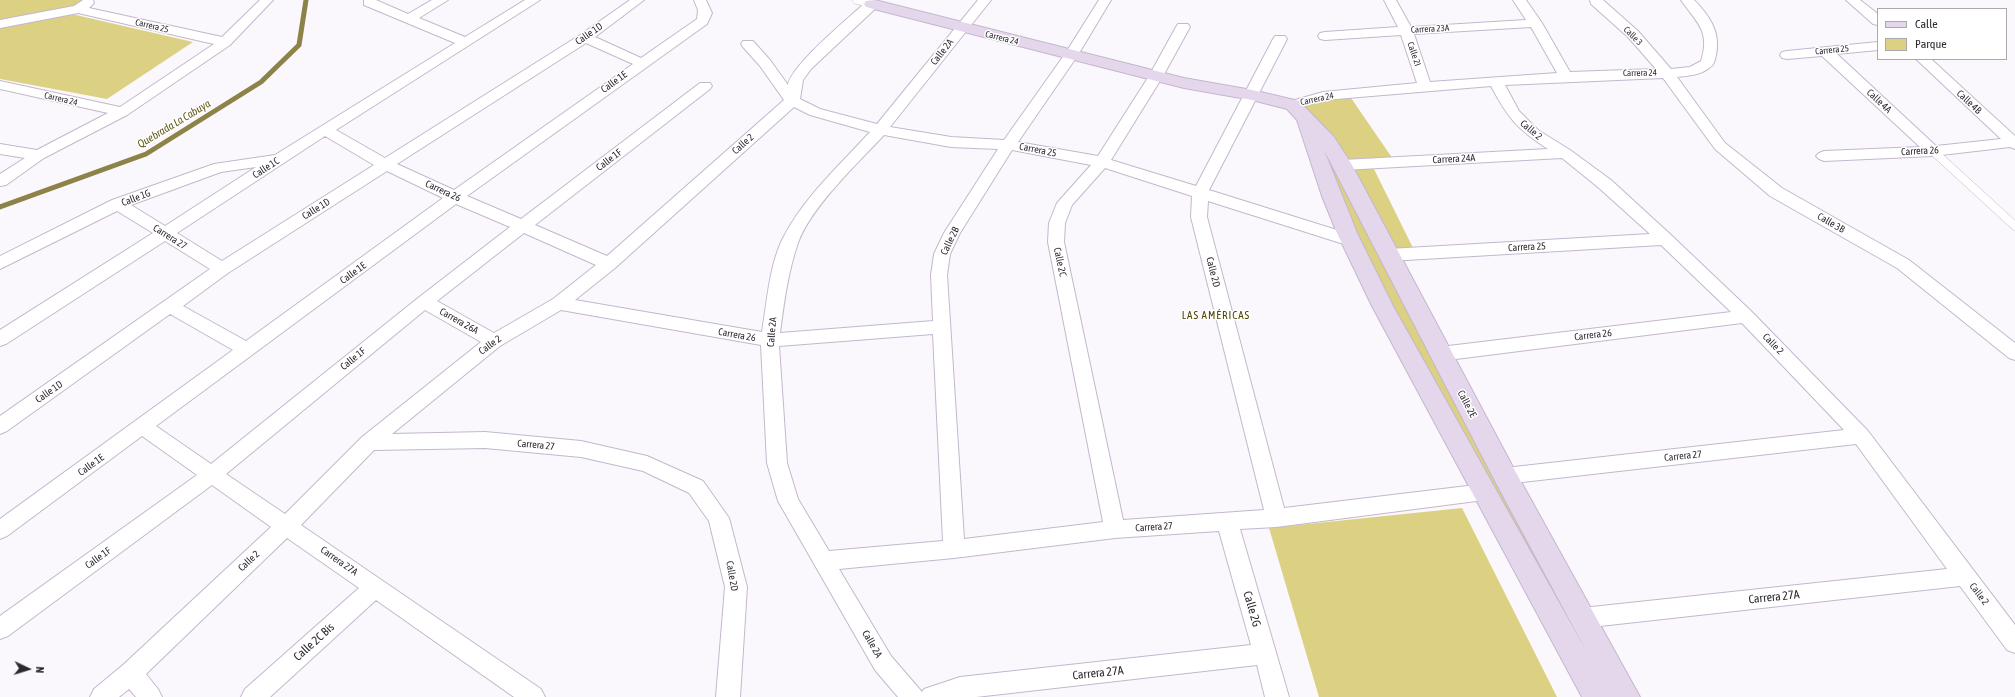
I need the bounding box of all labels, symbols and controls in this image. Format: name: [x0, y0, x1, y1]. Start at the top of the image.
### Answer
legend: [1877, 8, 2007, 60]
street label: Carrera 25: [134, 17, 170, 35]
text: Calle: [1915, 17, 1938, 31]
street label: Calle 1D: [573, 20, 605, 48]
street label: Carrera 23A: [1411, 23, 1449, 35]
street label: Calle 3: [1621, 24, 1645, 48]
street label: Carrera 24: [984, 29, 1020, 47]
street label: Calle 2A: [928, 37, 956, 67]
text: Parque: [1915, 37, 1947, 51]
street label: Calle 2I: [1405, 41, 1423, 67]
street label: Carrera 25: [1815, 43, 1849, 57]
street label: Carrera 24: [1623, 67, 1657, 79]
street label: Calle 1E: [599, 69, 629, 95]
street label: Calle 4A: [1864, 86, 1894, 116]
street label: Calle 4B: [1954, 87, 1984, 117]
street label: Carrera 24: [43, 90, 79, 108]
street label: Carrera 24: [1299, 90, 1335, 108]
water label: Quebrada La Cabuya: [135, 97, 213, 151]
street label: Calle 2: [1518, 117, 1544, 143]
street label: Calle 2: [730, 131, 756, 157]
street label: Carrera 25: [1018, 141, 1058, 159]
street label: Carrera 26: [1901, 144, 1939, 158]
street label: Calle 1F: [594, 146, 624, 174]
street label: Carrera 24A: [1432, 152, 1476, 166]
street label: Calle 1C: [250, 155, 282, 181]
street label: Carrera 26: [423, 178, 463, 204]
street label: Calle 1G: [120, 187, 152, 209]
street label: Calle 1D: [300, 196, 332, 222]
street label: Calle 3B: [1815, 210, 1847, 236]
street label: Carrera 27: [151, 222, 189, 252]
street label: Calle 2B: [938, 225, 962, 257]
street label: Carrera 25: [1508, 240, 1546, 254]
street label: Calle 2C: [1051, 246, 1069, 278]
street label: Calle 2D: [1203, 256, 1223, 288]
street label: Calle 1E: [338, 260, 368, 286]
street label: Carrera 26A: [437, 305, 481, 337]
district label: LAS AMÉRICAS: [1182, 309, 1250, 323]
street label: Calle 2A: [765, 317, 779, 347]
street label: Carrera 26: [717, 326, 757, 344]
street label: Carrera 26: [1574, 327, 1612, 343]
street label: Calle 2: [1760, 331, 1786, 357]
street label: Calle 2: [476, 333, 504, 357]
street label: Calle 1F: [338, 345, 368, 373]
street label: Calle 1D: [33, 378, 65, 406]
street label: Calle 2E: [1455, 388, 1479, 420]
street label: Carrera 27: [517, 437, 555, 453]
street label: Carrera 27: [1664, 448, 1702, 464]
street label: Calle 1E: [76, 452, 106, 478]
street label: Carrera 27: [1135, 520, 1173, 534]
street label: Carrera 27A: [318, 544, 360, 578]
street label: Calle 1F: [83, 545, 113, 571]
street label: Calle 2: [236, 548, 262, 574]
street label: Calle 2D: [723, 560, 741, 592]
street label: Calle 2: [1967, 580, 1991, 608]
street label: Carrera 27A: [1748, 587, 1800, 607]
street label: Calle 2G: [1240, 590, 1264, 628]
street label: Calle 2C Bis: [291, 620, 337, 664]
street label: Calle 2A: [859, 628, 885, 660]
north arrow: [8, 649, 48, 689]
street label: Carrera 27A: [1072, 663, 1124, 683]
text: N: [34, 666, 46, 673]

